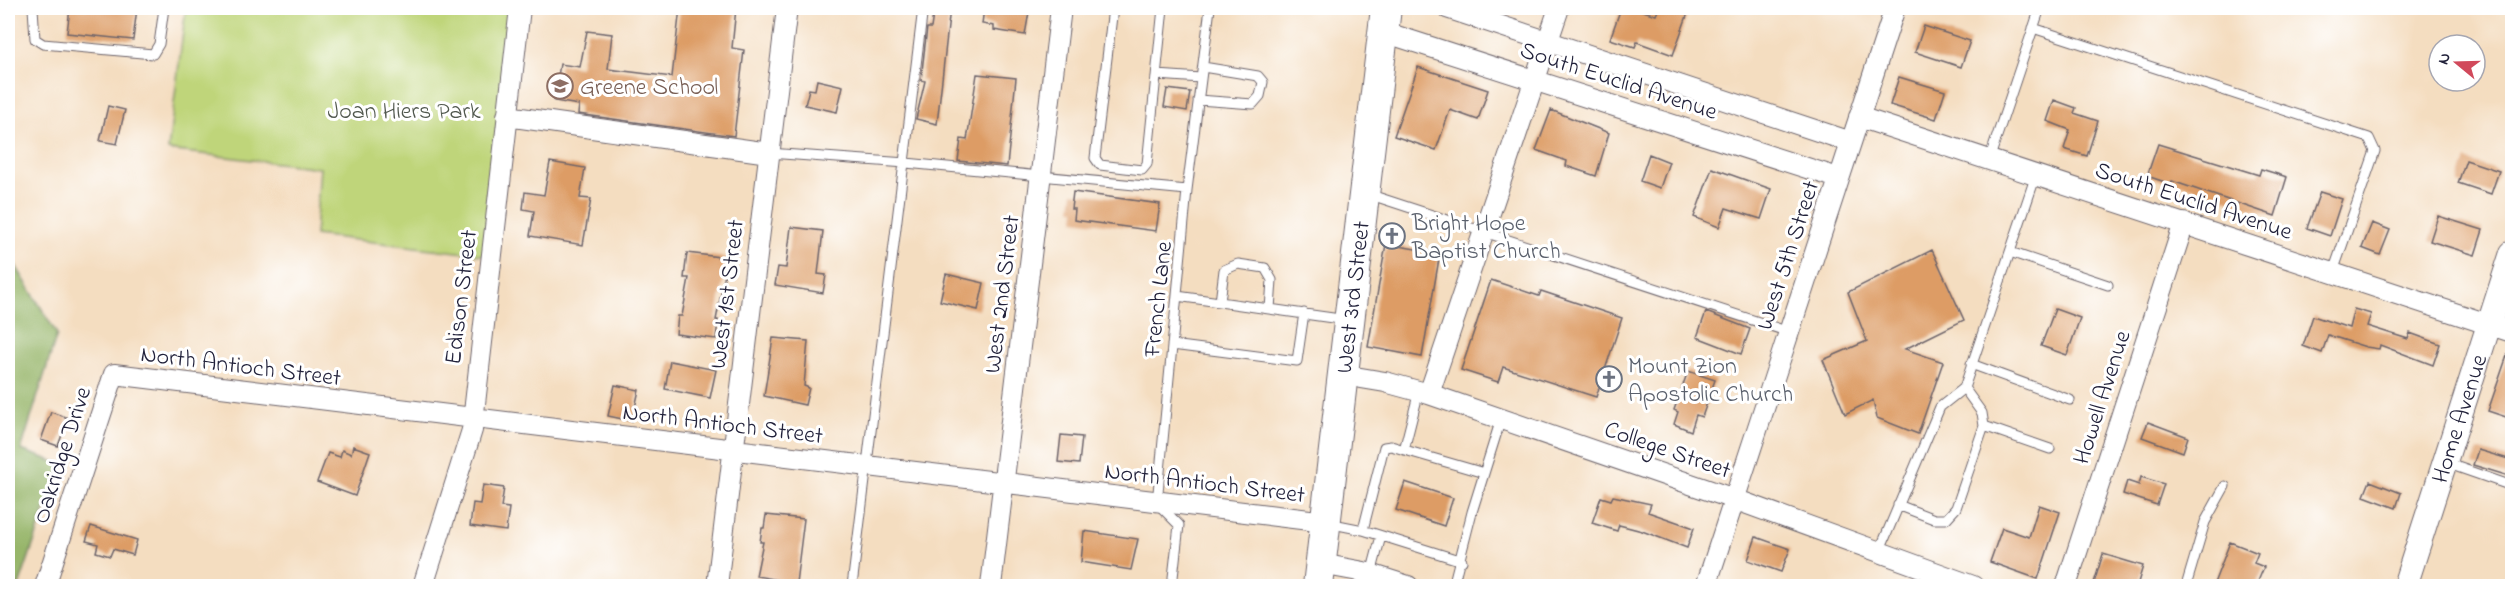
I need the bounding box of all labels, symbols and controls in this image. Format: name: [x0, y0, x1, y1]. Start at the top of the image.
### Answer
north arrow: [2427, 33, 2487, 93]
street label: South Euclid Avenue: [1515, 34, 1722, 131]
text: N: [2432, 50, 2458, 68]
school or university icon: Greene School: [545, 71, 575, 101]
place label: Greene School: [580, 71, 718, 106]
park label: Joan Hiers Park: [327, 95, 481, 130]
street label: South Euclid Avenue: [2090, 154, 2297, 251]
street label: West 5th Street: [1749, 177, 1830, 335]
place label: Bright Hope Baptist Church: [1411, 207, 1561, 270]
street label: West 2nd Street: [976, 213, 1031, 376]
street label: West 1st Street: [702, 218, 755, 371]
street label: West 3rd Street: [1328, 219, 1381, 375]
church icon: Bright Hope Baptist Church: [1377, 221, 1407, 251]
street label: Edison Street: [437, 228, 488, 367]
street label: French Lane: [1136, 239, 1183, 360]
street label: Howell Avenue: [2065, 326, 2142, 469]
street label: North Antioch Street: [139, 338, 343, 397]
place label: Mount Zion Apostolic Church: [1628, 350, 1793, 413]
street label: Home Avenue: [2424, 350, 2498, 488]
church icon: Mount Zion Apostolic Church: [1594, 364, 1624, 394]
street label: Oakridge Drive: [25, 383, 102, 529]
street label: North Antioch Street: [621, 396, 825, 455]
street label: College Street: [1599, 413, 1735, 489]
street label: North Antioch Street: [1103, 455, 1307, 514]

